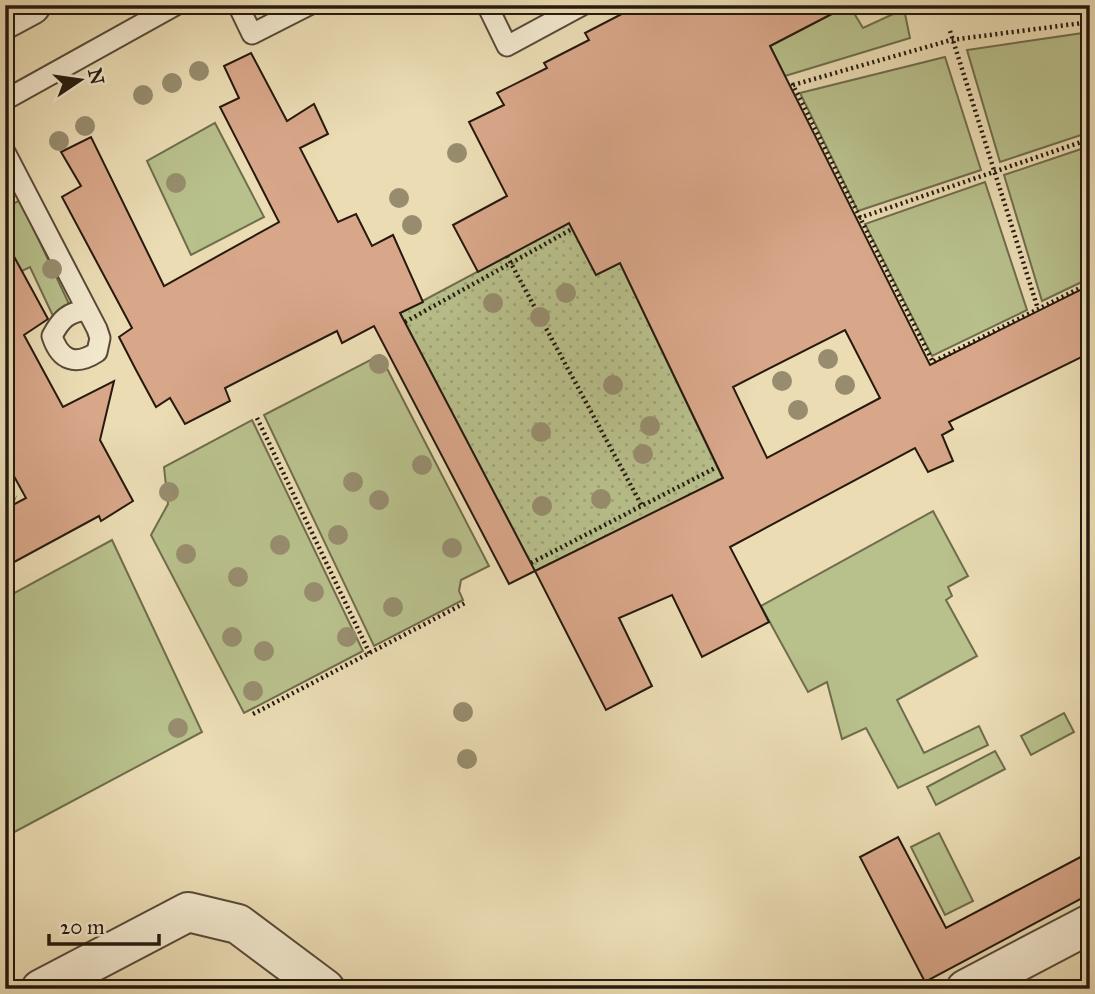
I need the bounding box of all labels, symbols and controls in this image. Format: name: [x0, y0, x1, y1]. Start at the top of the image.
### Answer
north arrow: [46, 46, 116, 116]
text: N: [83, 66, 109, 87]
scale bar: [49, 903, 159, 947]
text: 20 m: [60, 914, 105, 940]

